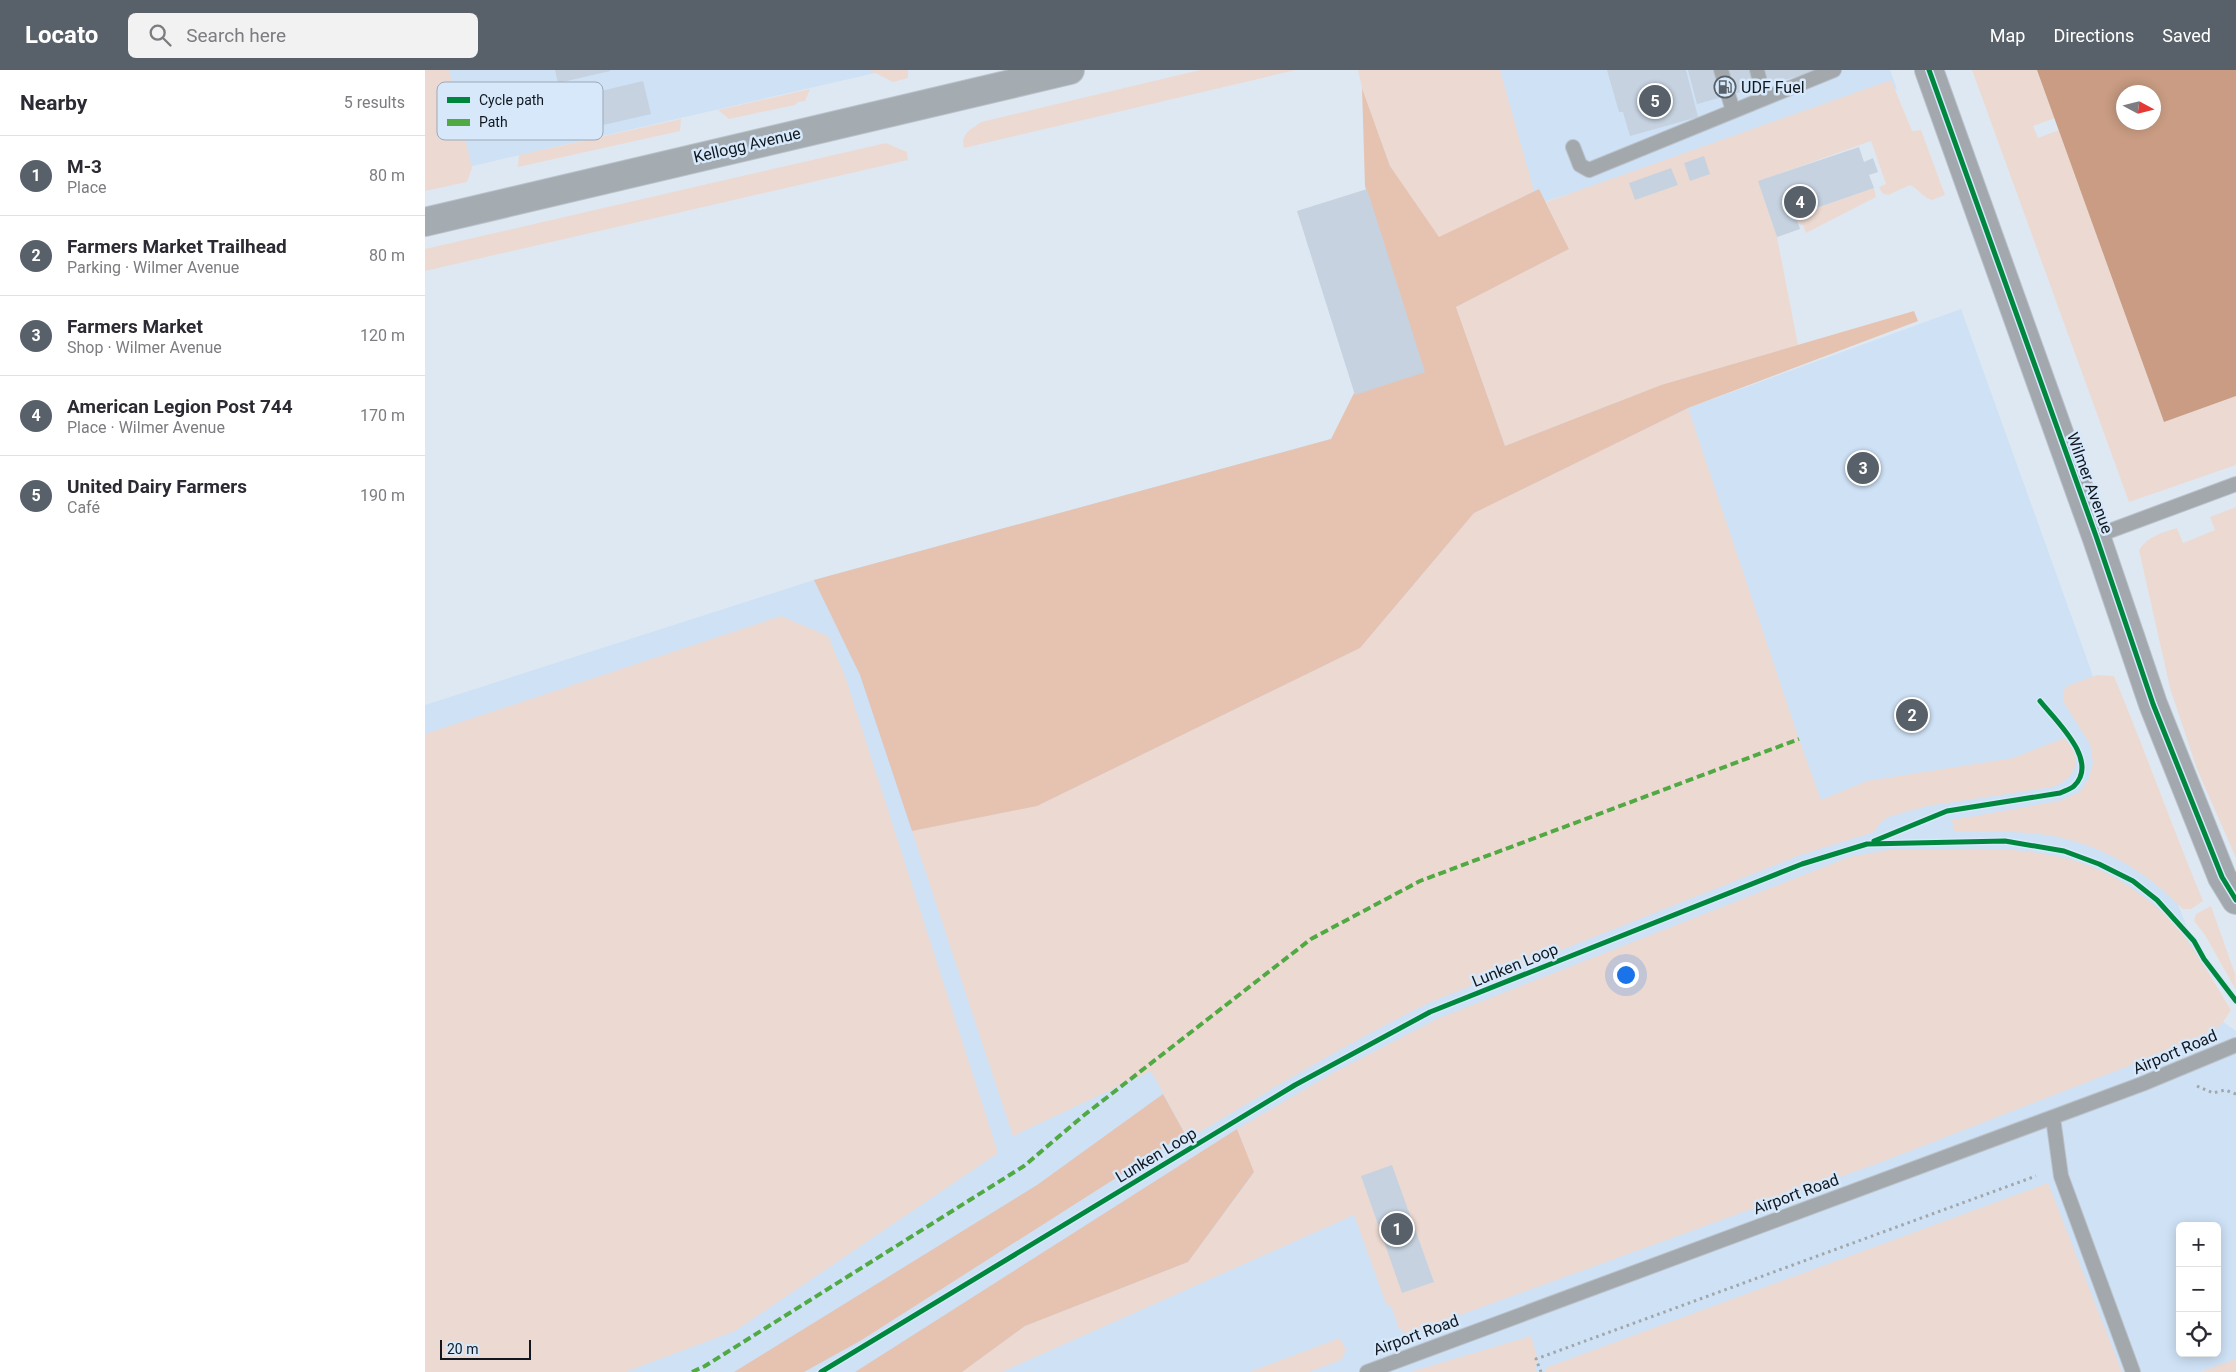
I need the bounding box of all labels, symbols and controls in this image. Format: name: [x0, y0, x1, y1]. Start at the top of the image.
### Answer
search box: [128, 13, 478, 58]
text: Locato: [25, 21, 98, 49]
icon: search: [146, 21, 174, 49]
text: Search here: [186, 24, 286, 47]
text: Map: [1990, 25, 2025, 46]
text: Directions: [2053, 25, 2134, 46]
text: Saved: [2162, 25, 2211, 46]
fuel station icon: UDF Fuel: [1713, 75, 1737, 99]
place label: UDF Fuel: [1741, 78, 1805, 97]
legend: [437, 82, 603, 140]
pin: 5: [1639, 82, 1671, 120]
north arrow: [2116, 85, 2161, 130]
text: Nearby: [20, 91, 87, 115]
text: Cycle path: [479, 92, 544, 108]
text: 5 results: [344, 93, 405, 112]
text: Path: [479, 114, 508, 130]
street label: Kellogg Avenue: [692, 123, 802, 167]
text: M-3: [67, 155, 102, 178]
text: 1: [31, 166, 41, 185]
text: 80 m: [369, 166, 405, 185]
text: Place: [67, 178, 107, 197]
pin: 4: [1784, 183, 1816, 221]
text: Farmers Market Trailhead: [67, 235, 287, 258]
text: 2: [31, 246, 41, 265]
text: 80 m: [369, 246, 405, 265]
text: Parking · Wilmer Avenue: [67, 258, 239, 277]
text: Farmers Market: [67, 315, 203, 338]
text: 3: [31, 326, 41, 345]
text: 120 m: [360, 326, 405, 345]
text: Shop · Wilmer Avenue: [67, 338, 222, 357]
text: American Legion Post 744: [67, 395, 293, 418]
text: 4: [31, 406, 41, 425]
text: 170 m: [360, 406, 405, 425]
text: Place · Wilmer Avenue: [67, 418, 225, 437]
street label: Wilmer Avenue: [2063, 430, 2117, 536]
pin: 3: [1847, 449, 1879, 487]
text: United Dairy Farmers: [67, 475, 247, 498]
text: 5: [31, 486, 41, 505]
text: 190 m: [360, 486, 405, 505]
text: Café: [67, 498, 100, 517]
pin: 2: [1896, 696, 1928, 734]
street label: Lunken Loop: [1469, 939, 1561, 991]
your location: [1613, 962, 1639, 988]
street label: Airport Road: [2130, 1026, 2220, 1078]
street label: Lunken Loop: [1112, 1123, 1200, 1187]
street label: Airport Road: [1751, 1170, 1841, 1218]
pin: 1: [1381, 1210, 1413, 1248]
map controls: [2176, 1222, 2221, 1357]
button: +: [2176, 1222, 2221, 1267]
button: −: [2176, 1267, 2221, 1312]
street label: Airport Road: [1371, 1311, 1461, 1359]
button: locate: [2176, 1312, 2221, 1357]
scale bar: [440, 1337, 531, 1360]
text: 20 m: [447, 1341, 479, 1357]

